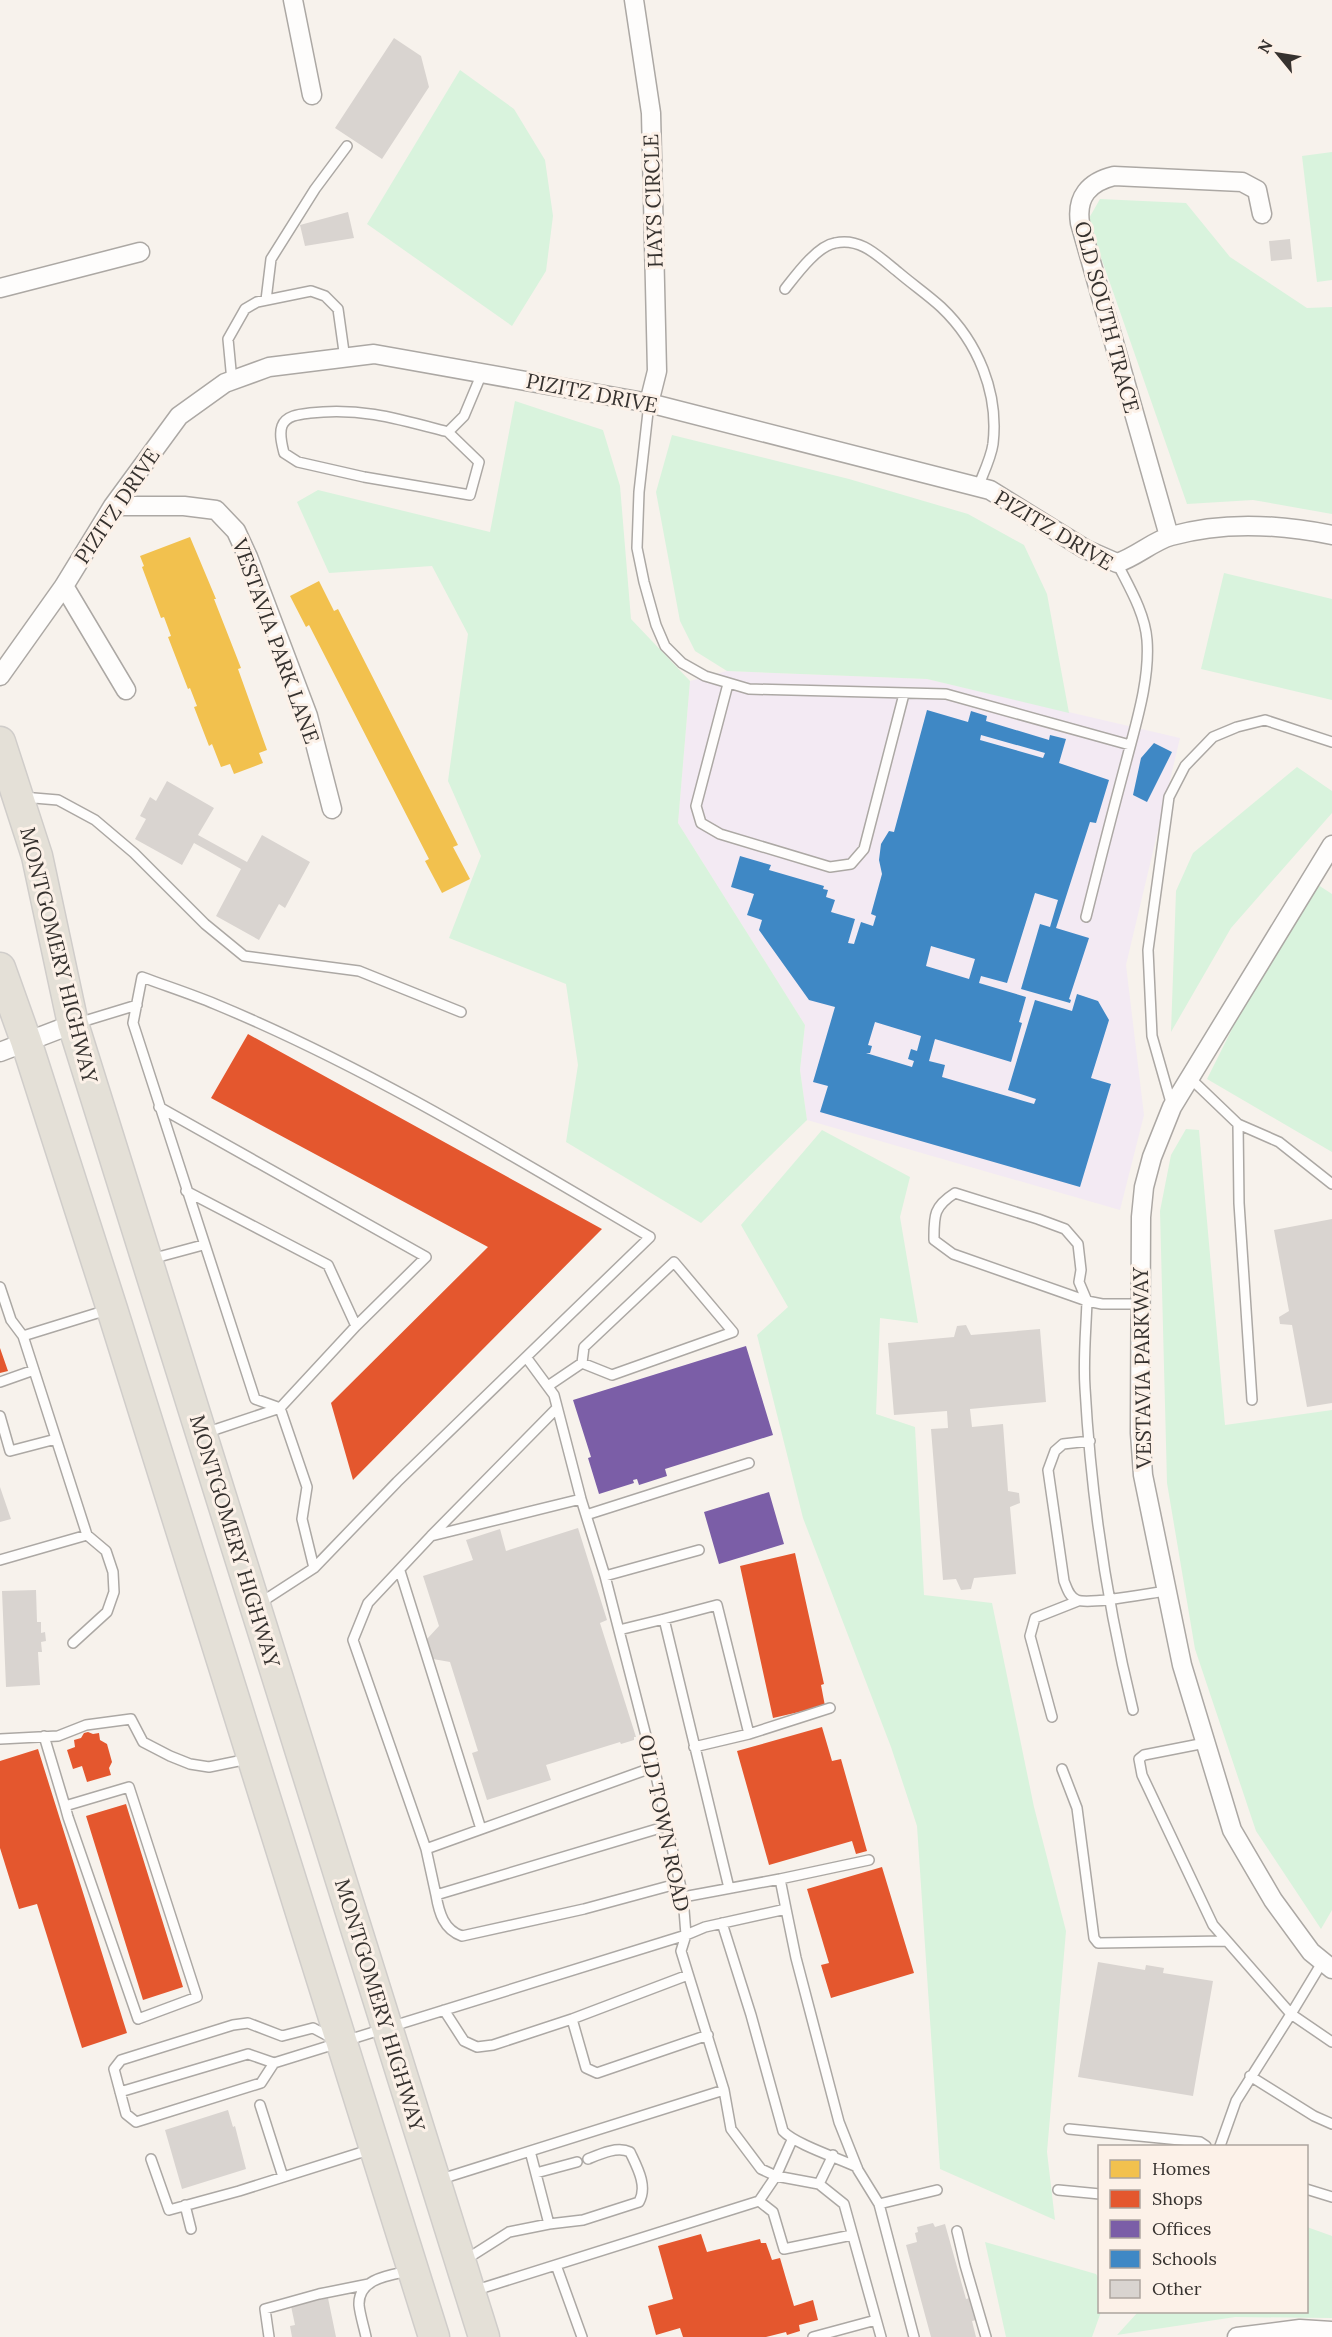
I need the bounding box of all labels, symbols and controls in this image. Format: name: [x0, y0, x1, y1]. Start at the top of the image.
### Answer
north arrow: [1248, 24, 1308, 84]
text: N: [1253, 36, 1277, 57]
street label: HAYS CIRCLE: [637, 133, 669, 269]
street label: OLD SOUTH TRACE: [1068, 218, 1146, 416]
street label: PIZITZ DRIVE: [524, 367, 660, 419]
street label: PIZITZ DRIVE: [68, 443, 166, 569]
street label: PIZITZ DRIVE: [990, 484, 1118, 576]
street label: VESTAVIA PARK LANE: [226, 534, 326, 747]
street label: MONTGOMERY HIGHWAY: [14, 824, 104, 1086]
street label: VESTAVIA PARKWAY: [1127, 1266, 1157, 1470]
street label: MONTGOMERY HIGHWAY: [184, 1411, 287, 1671]
street label: OLD TOWN ROAD: [632, 1732, 696, 1914]
street label: MONTGOMERY HIGHWAY: [329, 1875, 432, 2135]
legend: [1098, 2145, 1308, 2313]
text: Homes: [1152, 2157, 1210, 2180]
text: Shops: [1152, 2187, 1203, 2210]
text: Offices: [1152, 2217, 1211, 2240]
text: Schools: [1152, 2247, 1217, 2270]
text: Other: [1152, 2277, 1202, 2300]

